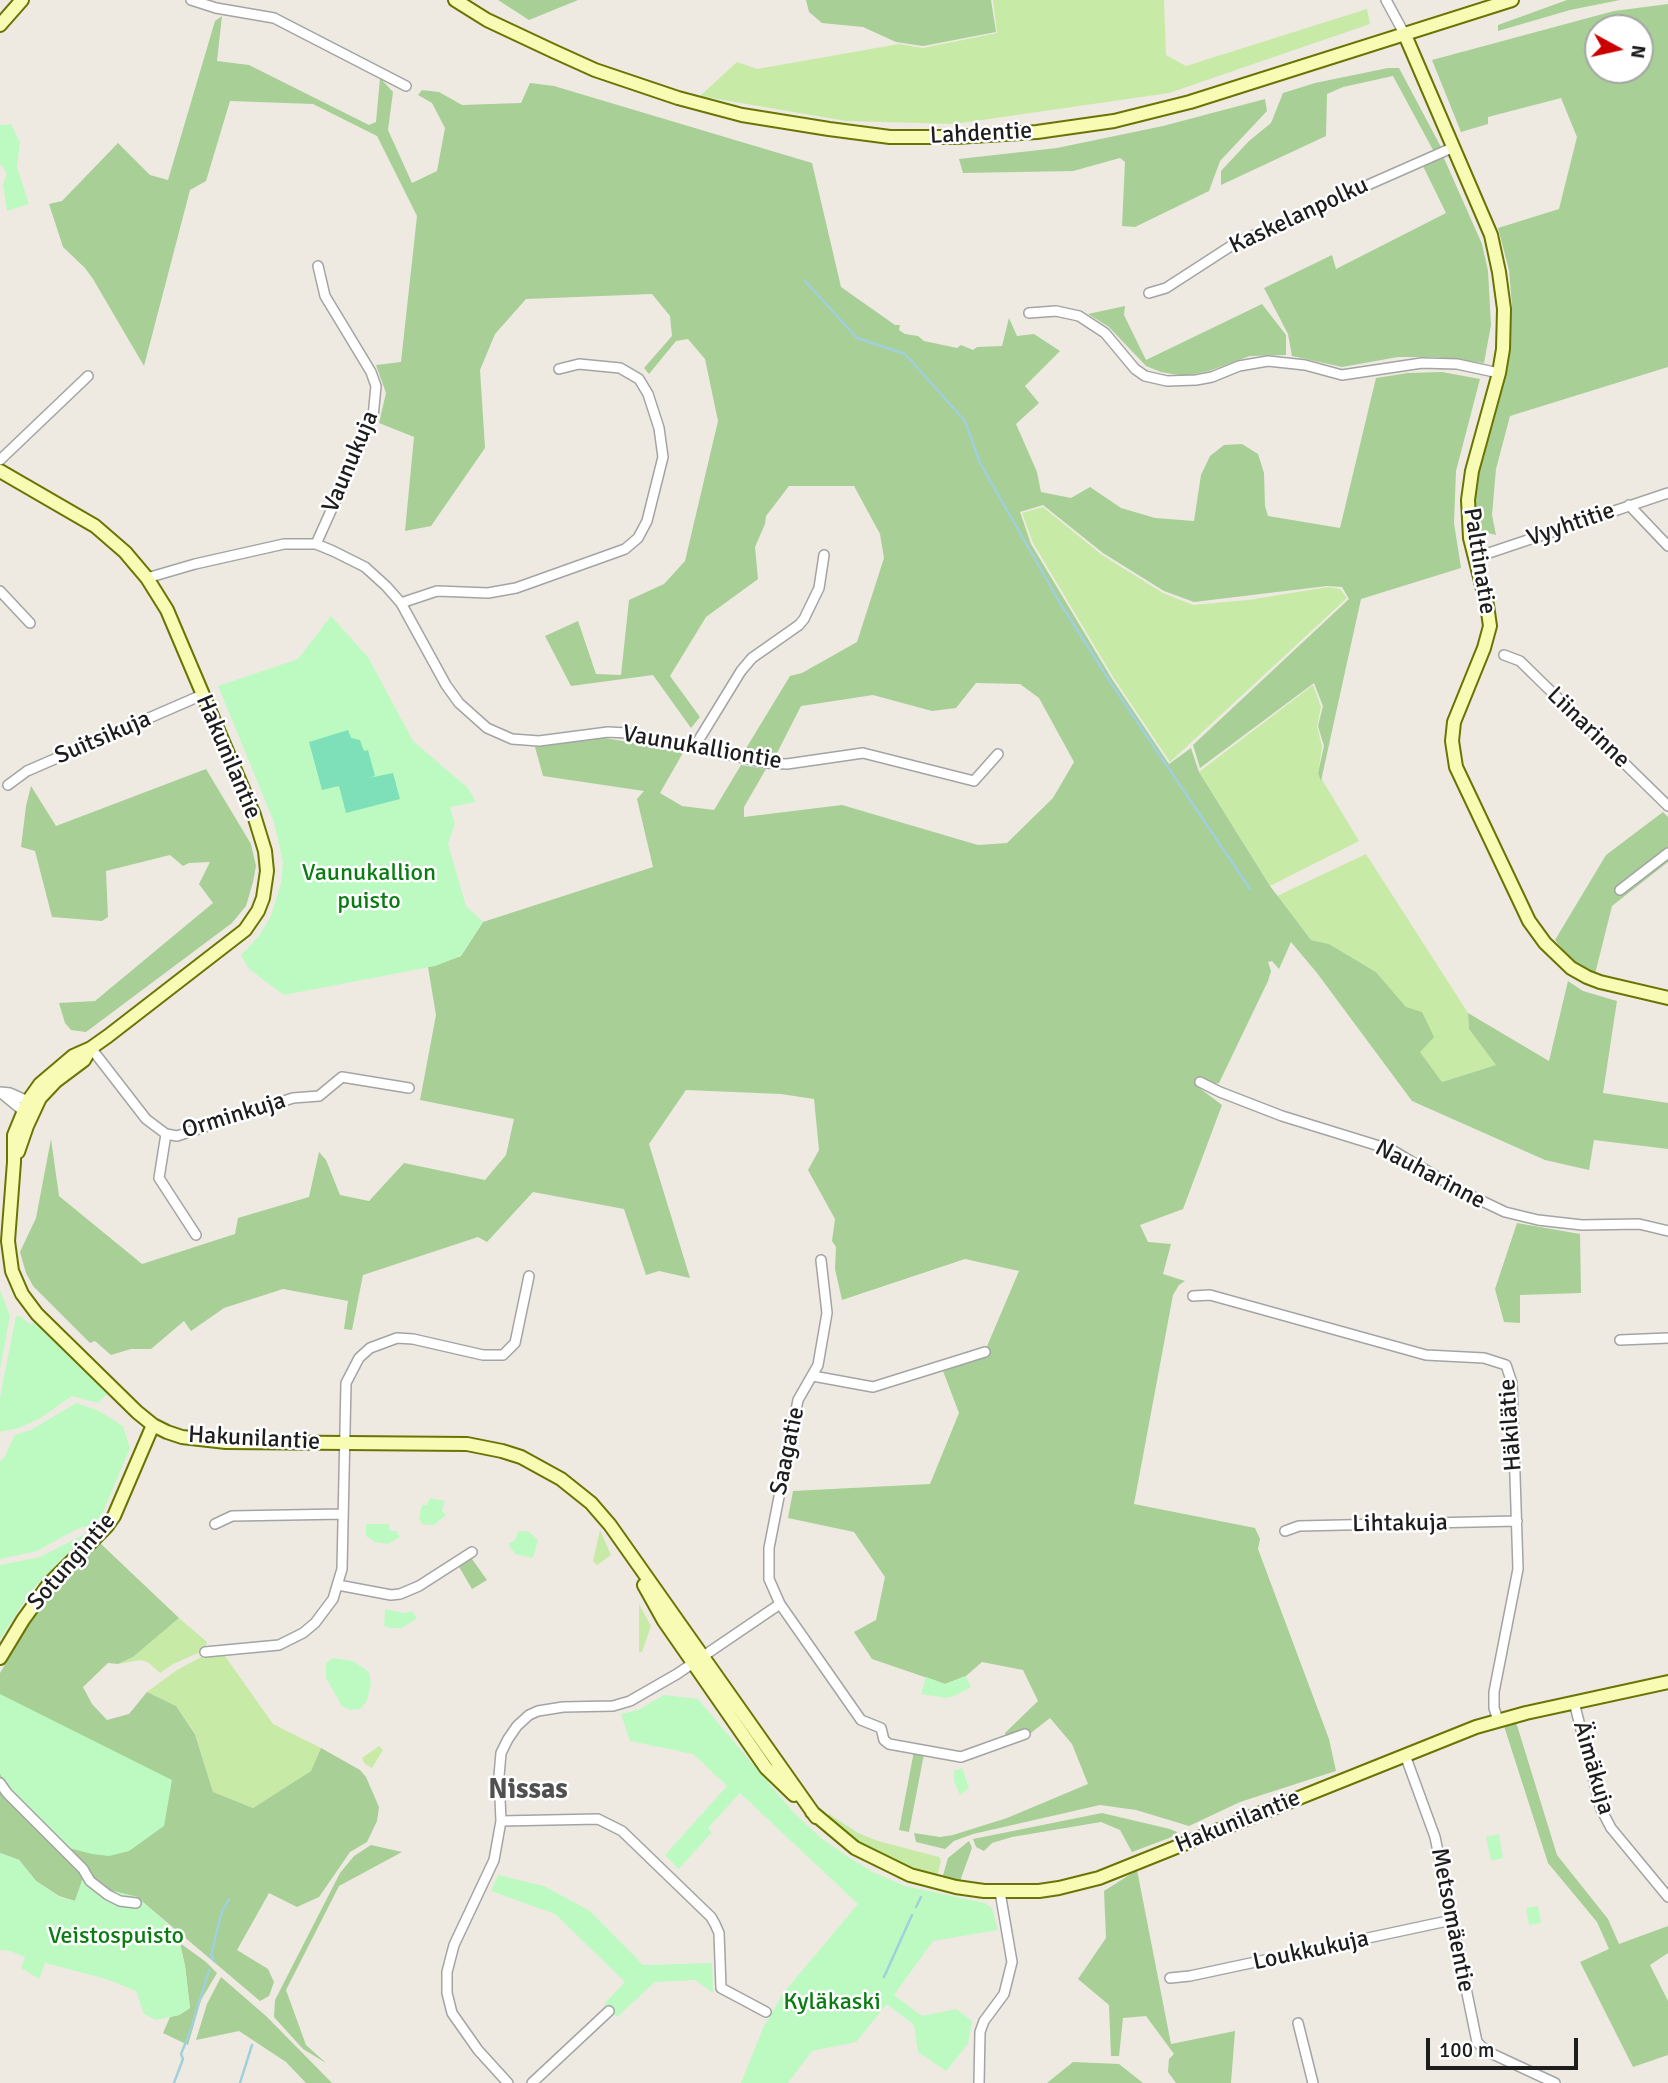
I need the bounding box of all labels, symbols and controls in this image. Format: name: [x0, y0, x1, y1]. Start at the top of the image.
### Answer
north arrow: [1584, 14, 1654, 84]
text: N: [1625, 43, 1651, 60]
street label: Lahdentie: [929, 117, 1033, 151]
street label: Kaskelanpolku: [1225, 171, 1373, 261]
street label: Vaunukuja: [317, 407, 385, 517]
street label: Vyyhtitie: [1523, 497, 1619, 553]
street label: Palttinatie: [1456, 506, 1502, 616]
street label: Liinarinne: [1540, 681, 1636, 775]
street label: Hakunilantie: [189, 691, 267, 823]
street label: Suitsikuja: [51, 705, 155, 771]
street label: Vaunukalliontie: [620, 720, 784, 776]
park label: Vaunukallion puisto: [302, 860, 436, 916]
street label: Orminkuja: [179, 1087, 289, 1145]
street label: Nauharinne: [1370, 1134, 1490, 1216]
street label: Häkilätie: [1493, 1378, 1529, 1472]
street label: Saagatie: [765, 1404, 811, 1498]
street label: Hakunilantie: [187, 1421, 321, 1457]
street label: Sotungintie: [22, 1507, 122, 1617]
street label: Lihtakuja: [1352, 1509, 1448, 1539]
street label: Äimäkuja: [1566, 1718, 1620, 1818]
district label: Nissas: [488, 1774, 568, 1808]
street label: Hakunilantie: [1171, 1784, 1305, 1860]
street label: Metsomäentie: [1424, 1846, 1480, 1994]
park label: Veistospuisto: [48, 1923, 184, 1951]
street label: Loukkukuja: [1250, 1925, 1372, 1977]
park label: Kyläkaski: [783, 1989, 881, 2017]
scale bar: [1430, 2024, 1582, 2068]
text: 100 m: [1439, 2037, 1494, 2063]

